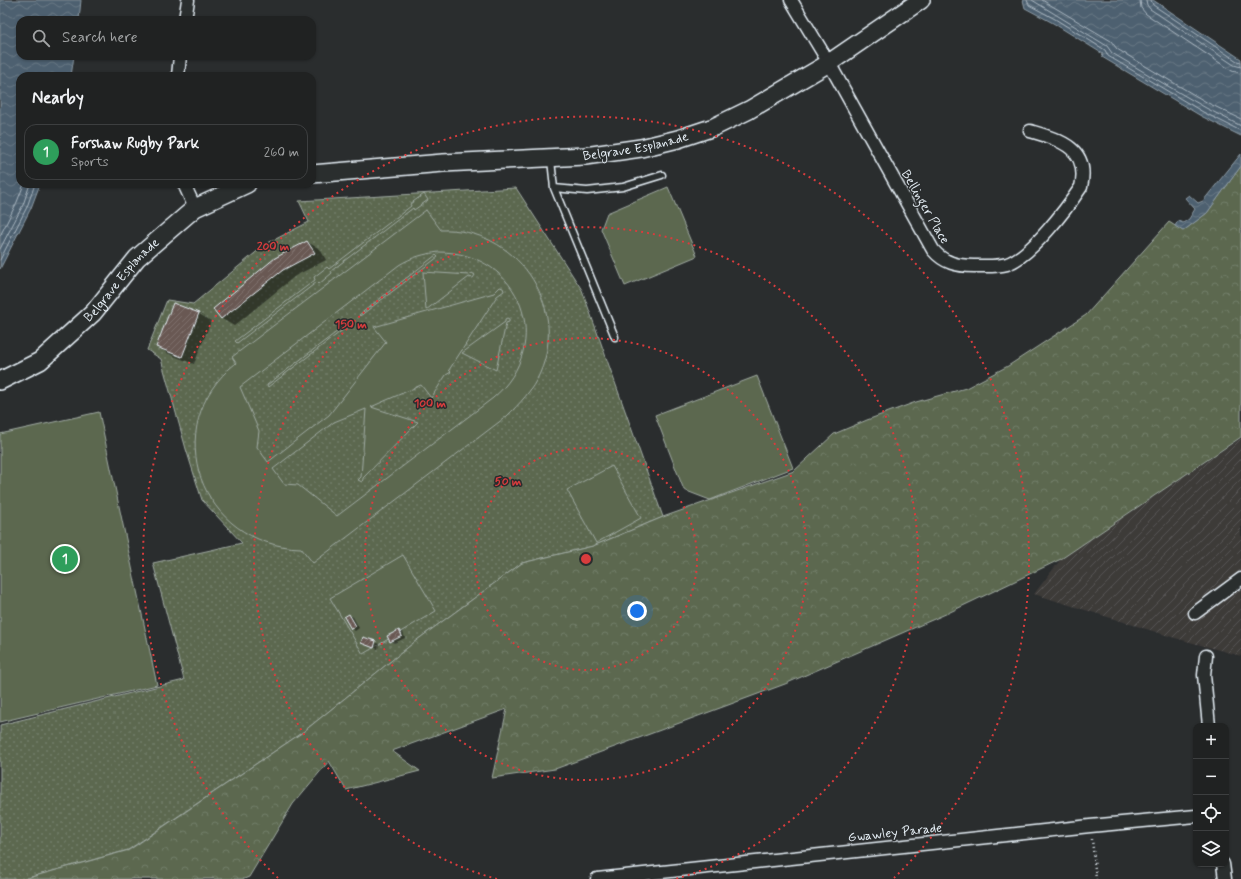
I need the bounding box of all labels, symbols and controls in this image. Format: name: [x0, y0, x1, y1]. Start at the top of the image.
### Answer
search box: [16, 16, 316, 60]
icon: search: [30, 27, 52, 49]
text: Search here: [62, 28, 138, 48]
text: Nearby: [32, 87, 84, 109]
street label: Belgrave Esplanade: [582, 128, 690, 165]
text: Forshaw Rugby Park: [71, 134, 199, 154]
text: 1: [43, 144, 49, 161]
text: 260 m: [264, 144, 299, 161]
text: Sports: [71, 154, 109, 171]
street label: Bellinger Place: [895, 167, 953, 248]
street label: Belgrave Esplanade: [80, 234, 163, 326]
text: 200 m: [257, 239, 290, 255]
text: 150 m: [335, 317, 367, 333]
text: 100 m: [414, 396, 447, 412]
text: 50 m: [495, 474, 522, 490]
pin: 1: [52, 544, 78, 574]
centre of rings: [579, 552, 593, 566]
your location: [627, 601, 647, 621]
map controls: [1193, 723, 1229, 867]
button: +: [1193, 723, 1229, 759]
button: −: [1193, 759, 1229, 795]
button: locate: [1193, 795, 1229, 831]
street label: Gwawley Parade: [847, 820, 943, 846]
button: layers: [1193, 831, 1229, 867]

